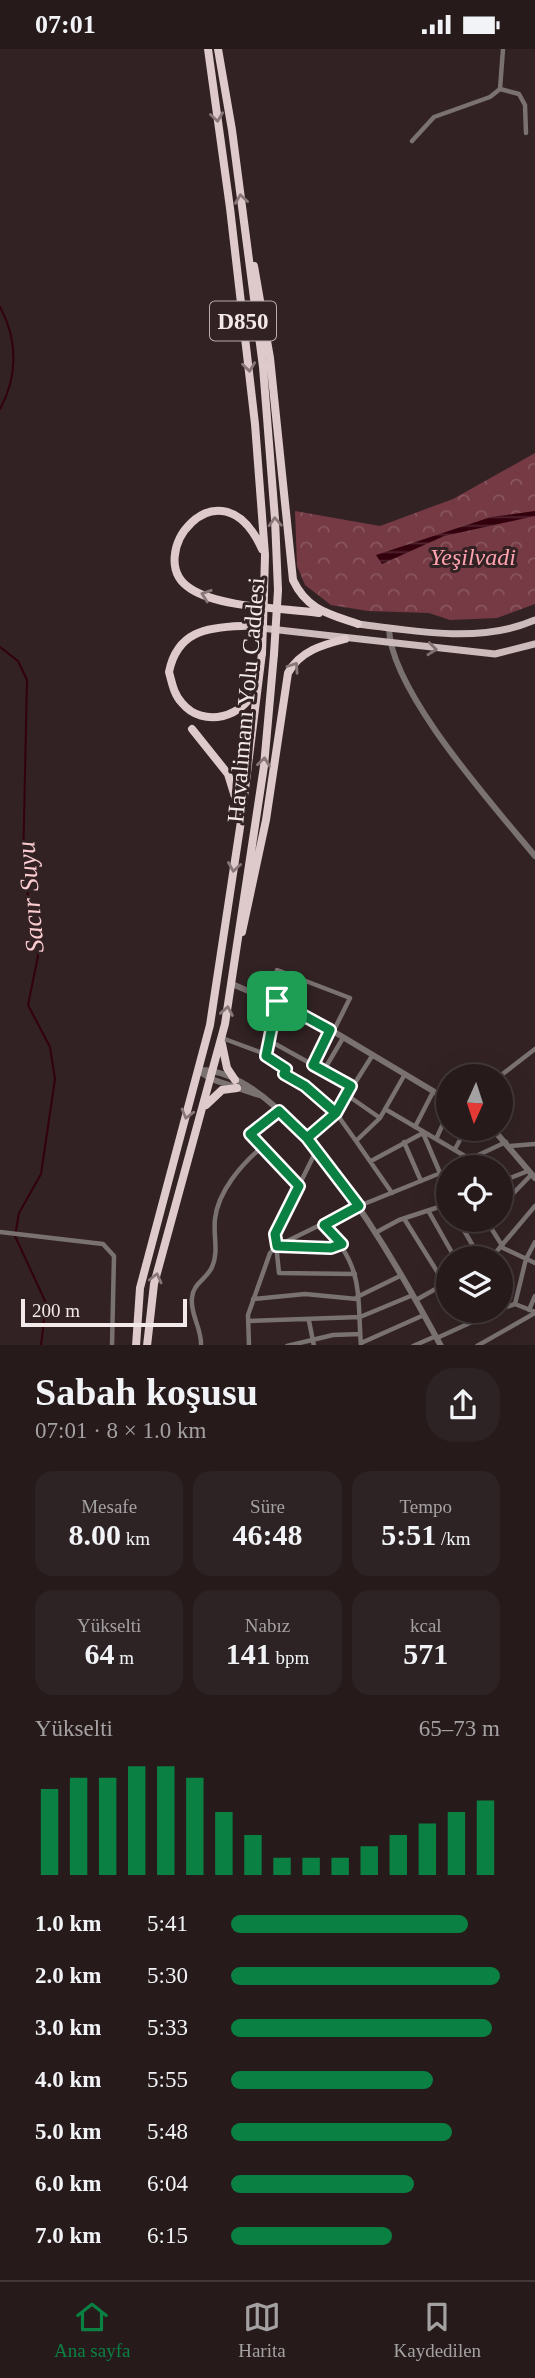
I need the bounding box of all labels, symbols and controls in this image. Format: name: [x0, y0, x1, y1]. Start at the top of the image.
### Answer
text: 07:01: [35, 10, 96, 39]
one-way arrow: [209, 111, 224, 122]
one-way arrow: [234, 193, 249, 204]
road number: D850: [210, 301, 276, 341]
one-way arrow: [241, 361, 256, 372]
one-way arrow: [268, 516, 283, 527]
park label: Yeşilvadi: [430, 544, 516, 570]
street label: Havalimanı Yolu Caddesi: [222, 576, 270, 824]
one-way arrow: [201, 589, 213, 603]
one-way arrow: [426, 641, 437, 656]
one-way arrow: [285, 662, 298, 675]
one-way arrow: [257, 756, 272, 767]
water label: Sacır Suyu: [11, 840, 50, 954]
one-way arrow: [227, 861, 242, 873]
pin: [247, 971, 307, 1031]
icon: arrive: [258, 982, 296, 1020]
one-way arrow: [219, 1005, 234, 1017]
north arrow: [436, 1064, 513, 1141]
map controls: [436, 1064, 513, 1323]
one-way arrow: [181, 1108, 196, 1120]
button: locate: [436, 1155, 513, 1232]
button: layers: [436, 1246, 513, 1323]
one-way arrow: [148, 1272, 162, 1284]
scale bar: [21, 1297, 187, 1328]
text: 200 m: [32, 1300, 80, 1321]
button: share: [426, 1368, 500, 1442]
text: Sabah koşusu: [35, 1371, 258, 1413]
text: 07:01 · 8 × 1.0 km: [35, 1418, 206, 1443]
text: Mesafe: [81, 1496, 137, 1517]
text: Süre: [250, 1496, 285, 1517]
text: Tempo: [400, 1496, 452, 1517]
text: 8.00: [68, 1518, 121, 1551]
text: 46:48: [232, 1518, 302, 1551]
text: 5:51: [381, 1518, 436, 1551]
text: km: [121, 1528, 150, 1549]
text: /km: [436, 1528, 470, 1549]
text: Yükselti: [77, 1615, 141, 1636]
text: Nabız: [245, 1615, 290, 1636]
text: kcal: [410, 1615, 442, 1636]
text: 64: [84, 1637, 114, 1670]
text: 141: [226, 1637, 271, 1670]
text: 571: [403, 1637, 448, 1670]
text: m: [114, 1647, 134, 1668]
text: bpm: [271, 1647, 309, 1668]
text: Yükselti: [35, 1716, 113, 1741]
text: 65–73 m: [419, 1716, 500, 1741]
text: 1.0 km: [35, 1911, 101, 1936]
text: 5:41: [147, 1911, 188, 1936]
text: 2.0 km: [35, 1963, 101, 1988]
text: 5:30: [147, 1963, 188, 1988]
text: 3.0 km: [35, 2015, 101, 2040]
text: 5:33: [147, 2015, 188, 2040]
text: 4.0 km: [35, 2067, 101, 2092]
text: 5:55: [147, 2067, 188, 2092]
text: 5.0 km: [35, 2119, 101, 2144]
text: 5:48: [147, 2119, 188, 2144]
text: 6.0 km: [35, 2171, 101, 2196]
text: 6:04: [147, 2171, 188, 2196]
text: 7.0 km: [35, 2223, 101, 2248]
text: 6:15: [147, 2223, 188, 2248]
tab: Ana sayfa: [54, 2298, 130, 2362]
tab: Harita: [238, 2298, 286, 2362]
tab: Kaydedilen: [394, 2298, 481, 2362]

